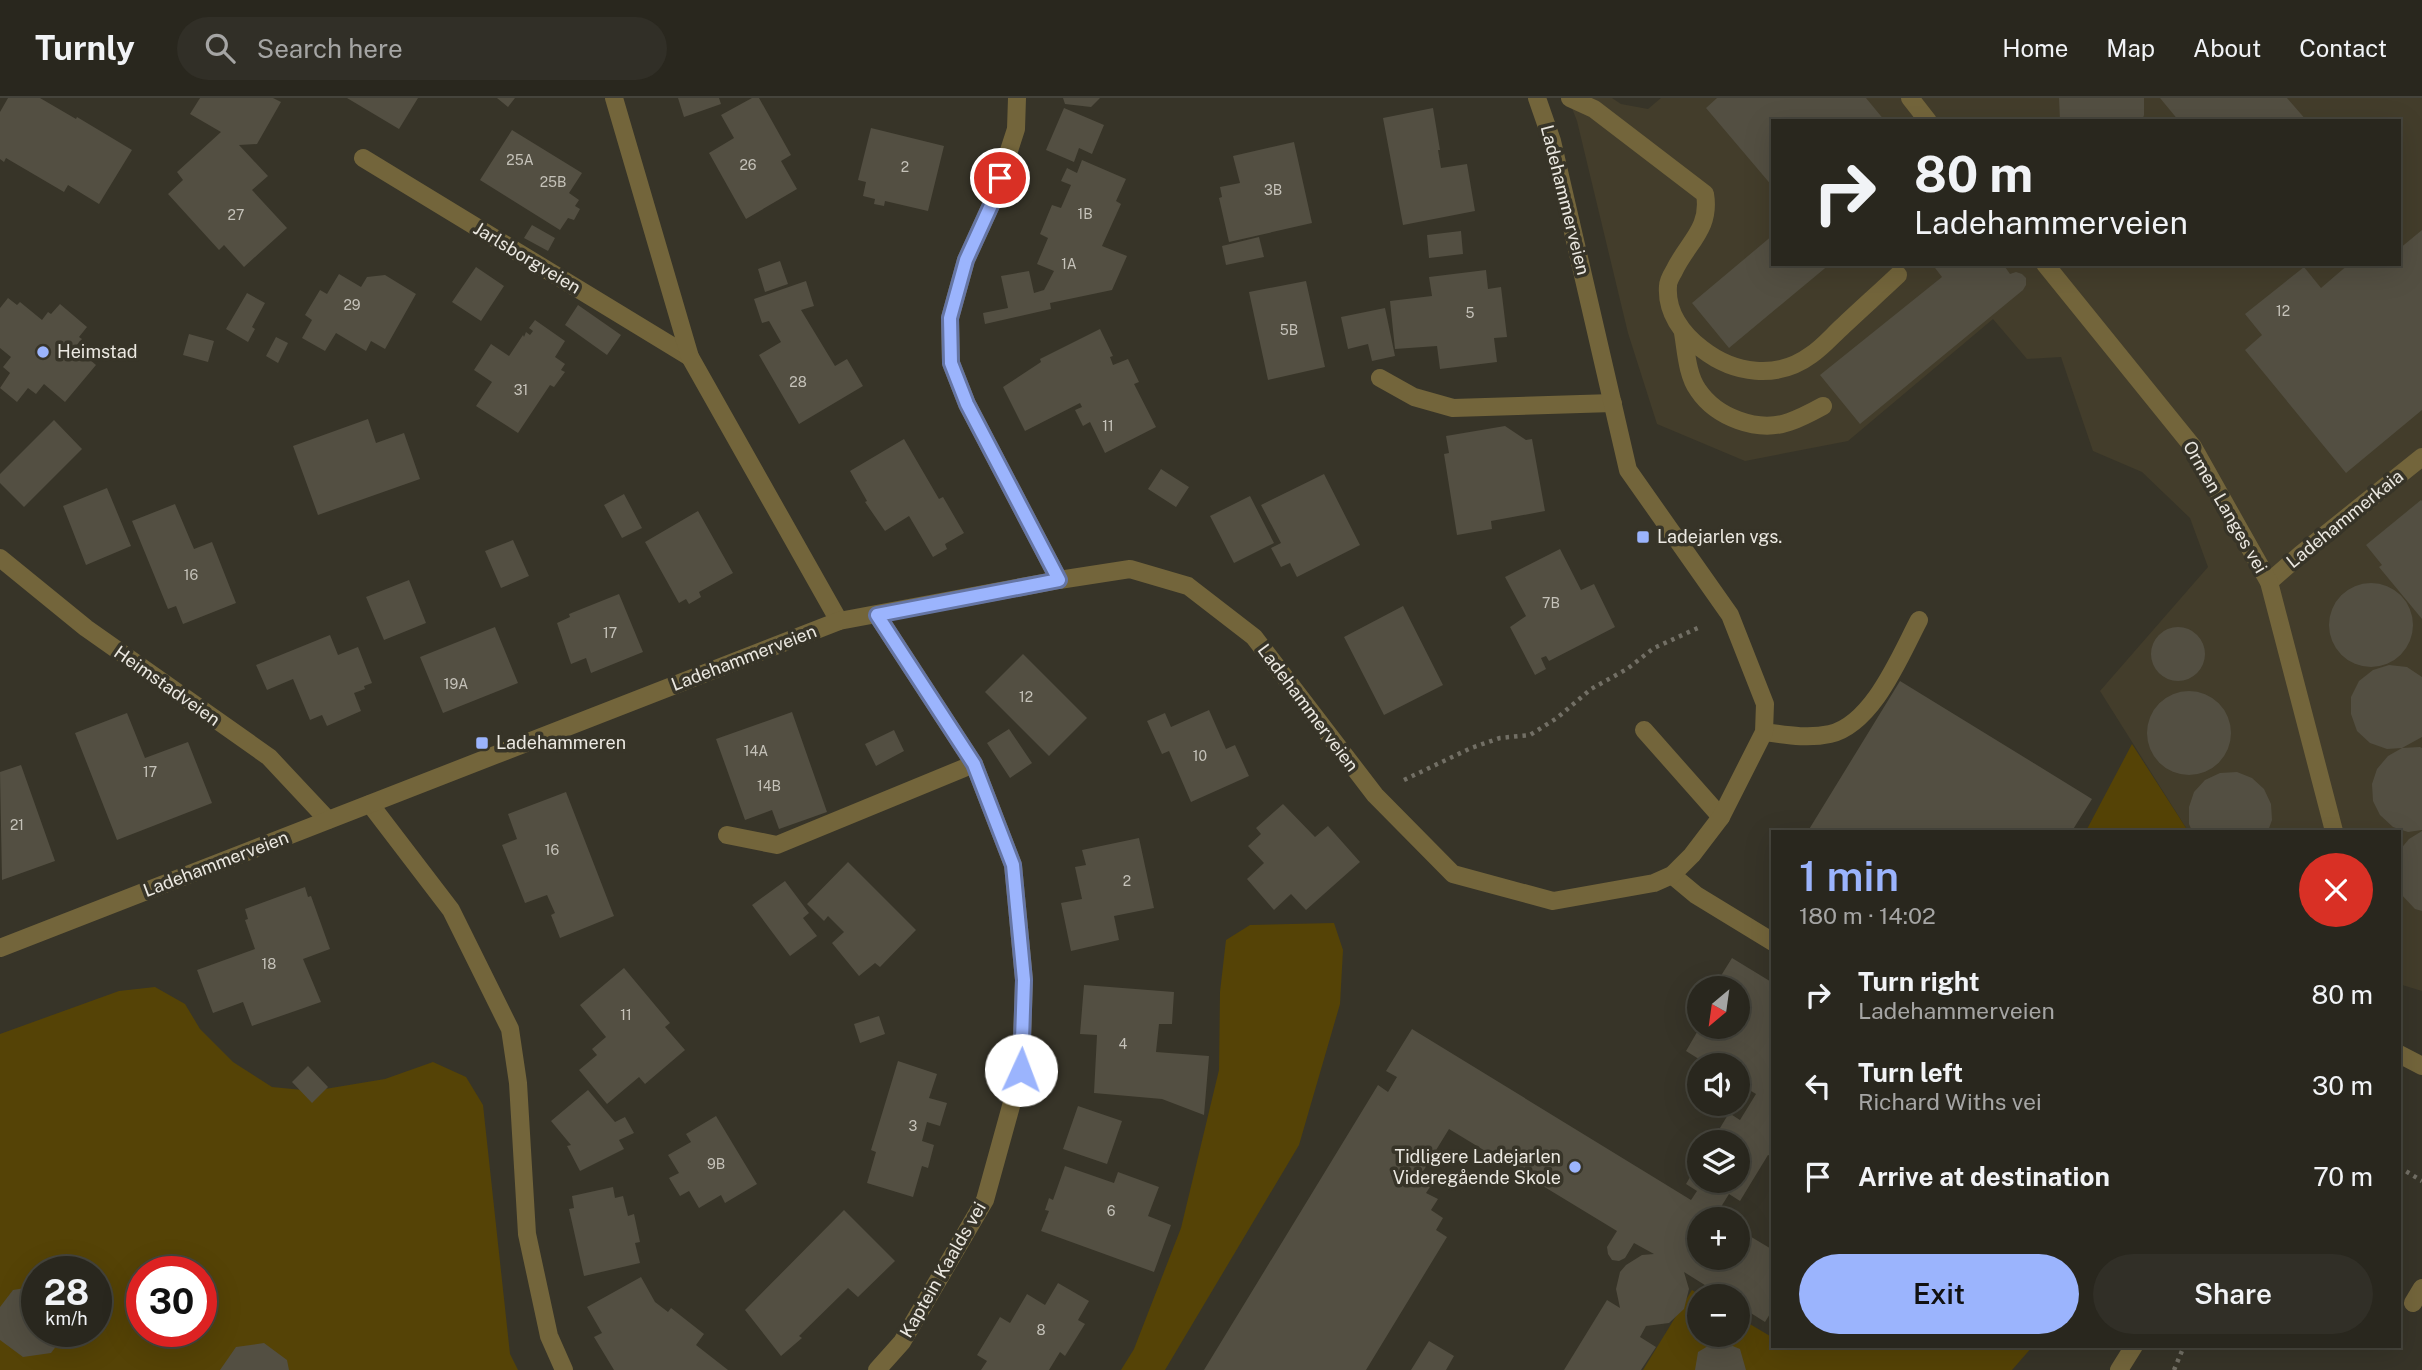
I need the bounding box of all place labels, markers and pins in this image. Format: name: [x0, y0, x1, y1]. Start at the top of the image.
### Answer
pin: [970, 148, 1030, 208]
place label: Heimstad: [57, 341, 137, 362]
marker: Heimstad: [35, 344, 51, 360]
place label: Ladejarlen vgs.: [1657, 526, 1782, 547]
marker: Ladejarlen vgs.: [1635, 529, 1651, 545]
place label: Ladehammeren: [496, 732, 626, 753]
marker: Ladehammeren: [474, 735, 490, 751]
place label: Tidligere Ladejarlen Videregående Skole: [1393, 1146, 1561, 1188]
marker: Tidligere Ladejarlen Videregående Skole: [1567, 1159, 1583, 1175]

